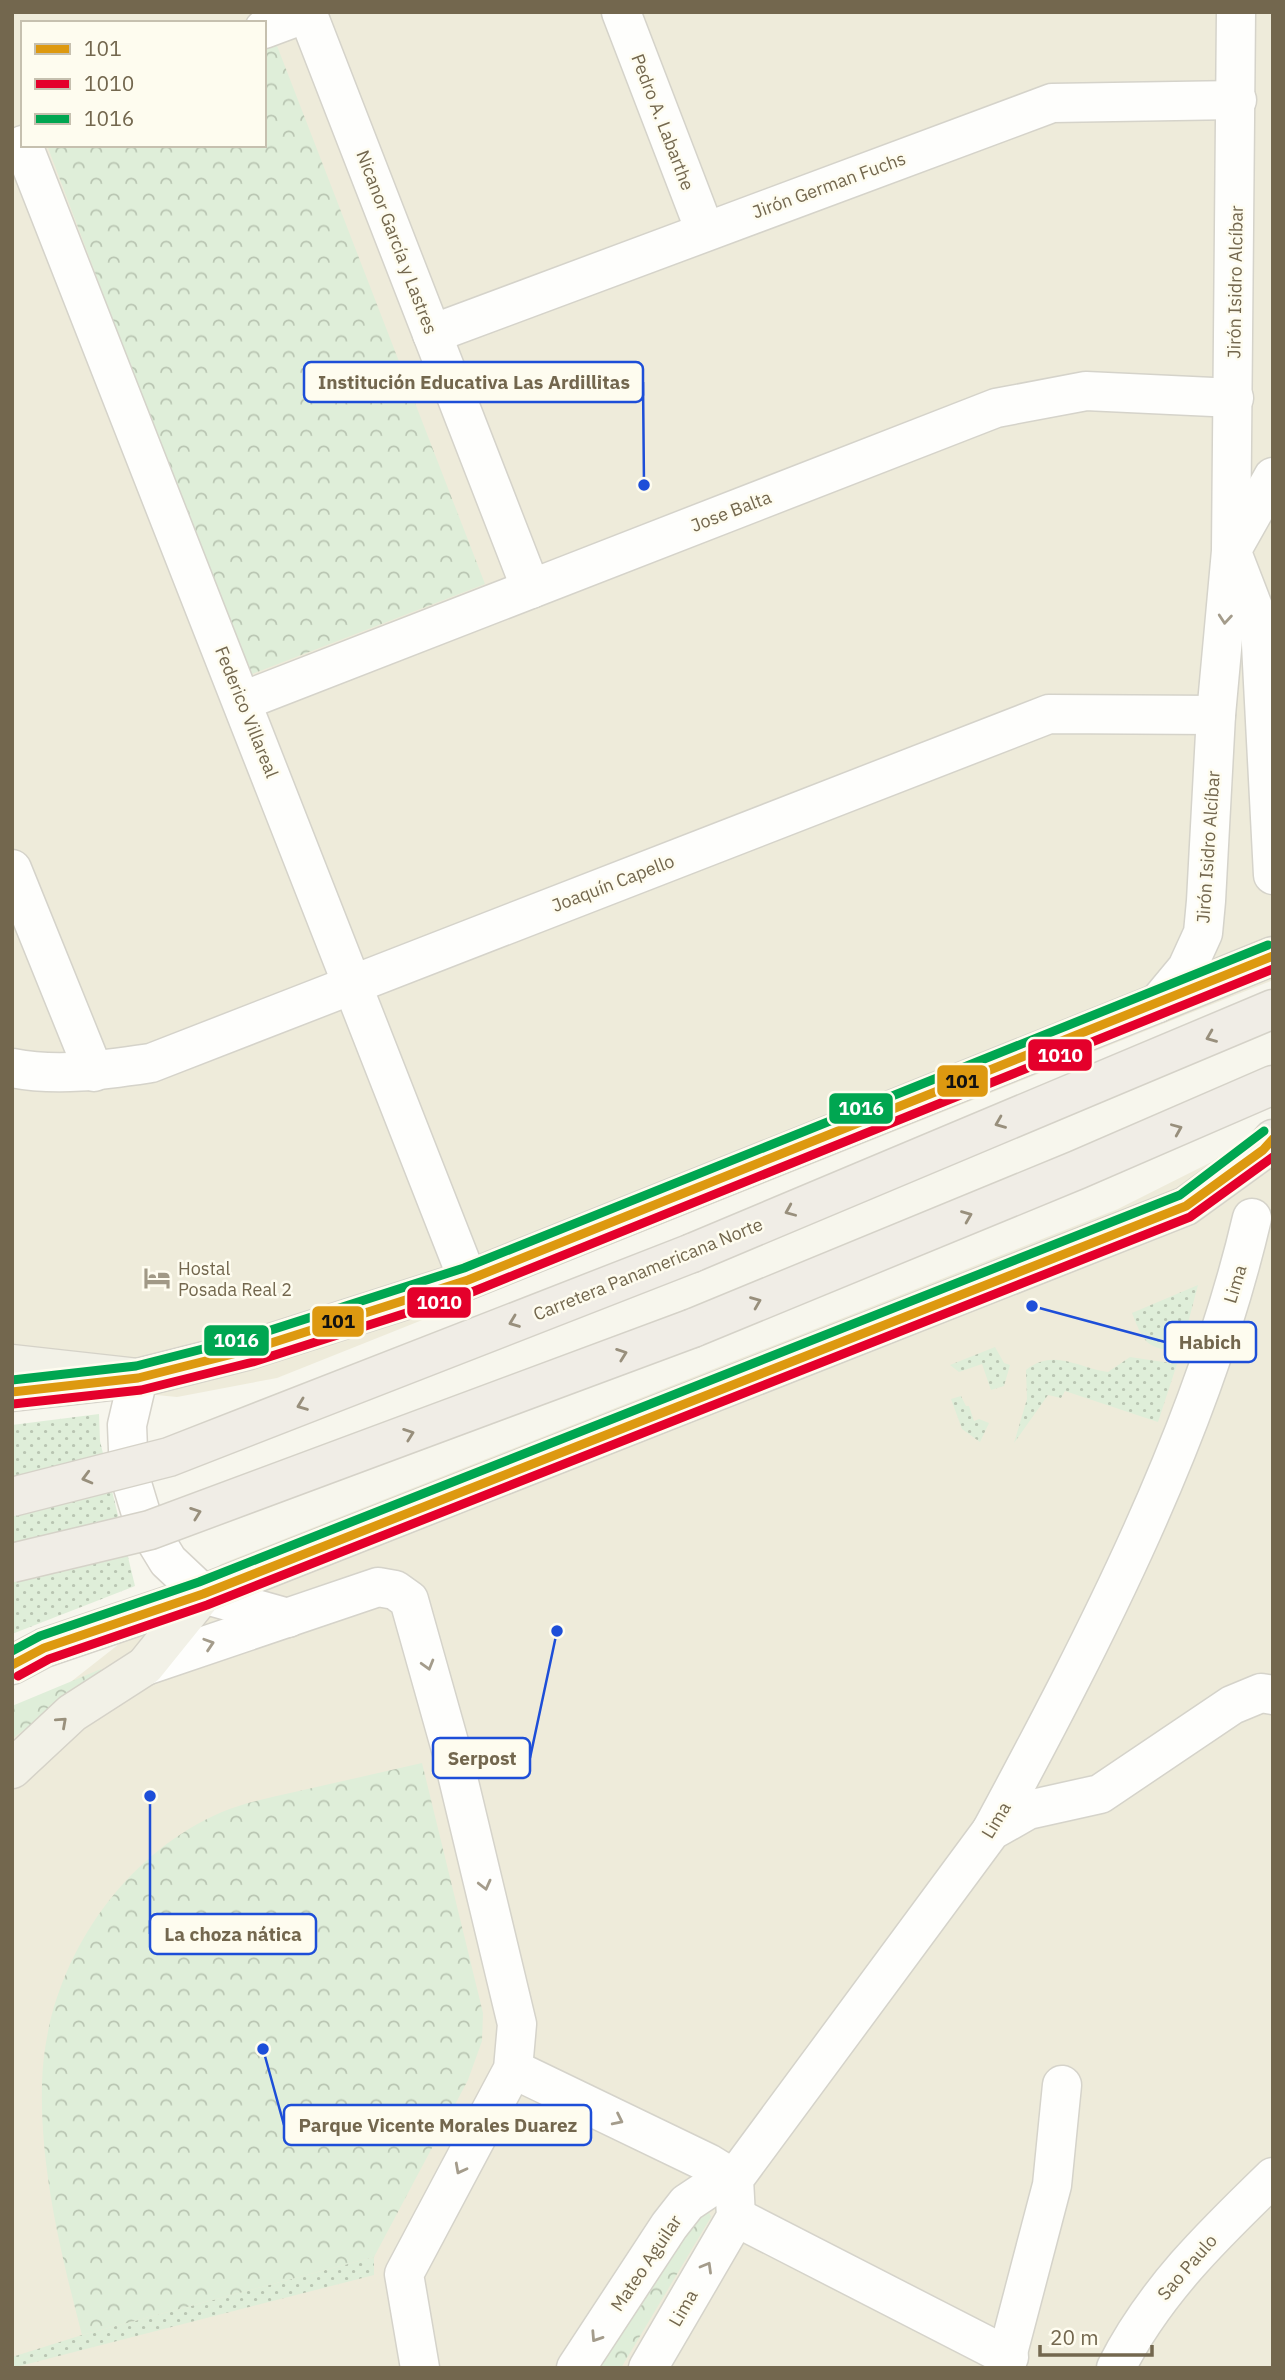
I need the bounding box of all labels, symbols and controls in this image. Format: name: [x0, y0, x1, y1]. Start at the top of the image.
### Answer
legend: [21, 21, 266, 147]
text: 101: [84, 34, 122, 62]
street label: Pedro A. Labarthe: [626, 50, 700, 194]
text: 1010: [84, 69, 134, 97]
text: 1016: [84, 104, 134, 132]
street label: Nicanor García y Lastres: [351, 147, 443, 337]
street label: Jirón German Fuchs: [749, 147, 909, 223]
street label: Jirón Isidro Alcíbar: [1222, 205, 1248, 359]
callout: Institución Educativa Las Ardillitas: [304, 362, 643, 402]
text: Institución Educativa Las Ardillitas: [318, 370, 630, 394]
street label: Jose Balta: [688, 485, 775, 537]
one-way arrow: [1218, 614, 1233, 625]
street label: Federico Villareal: [210, 643, 284, 781]
street label: Jirón Isidro Alcíbar: [1191, 769, 1225, 924]
street label: Joaquín Capello: [548, 849, 678, 917]
one-way arrow: [1205, 1029, 1218, 1043]
line badge: 1010: [1027, 1038, 1093, 1072]
text: 1010: [1037, 1043, 1083, 1067]
line badge: 101: [936, 1064, 989, 1098]
text: 101: [945, 1069, 980, 1093]
line badge: 1016: [828, 1092, 894, 1125]
text: 1016: [838, 1096, 884, 1120]
one-way arrow: [995, 1115, 1007, 1129]
one-way arrow: [1170, 1123, 1182, 1137]
one-way arrow: [785, 1203, 797, 1217]
one-way arrow: [960, 1210, 972, 1224]
street label: Carretera Panamericana Norte: [530, 1212, 766, 1326]
place label: Hostal Posada Real 2: [178, 1257, 292, 1301]
street label: Lima: [1218, 1262, 1252, 1306]
hotel icon: Hostal Posada Real 2: [142, 1263, 172, 1293]
line badge: 1010: [406, 1286, 472, 1319]
text: 1010: [416, 1290, 462, 1314]
one-way arrow: [749, 1296, 762, 1310]
line badge: 101: [311, 1305, 365, 1338]
text: 101: [321, 1309, 356, 1333]
one-way arrow: [509, 1314, 521, 1328]
callout: Habich: [1165, 1322, 1256, 1362]
line badge: 1016: [203, 1324, 270, 1357]
text: 1016: [213, 1328, 259, 1352]
text: Habich: [1179, 1330, 1241, 1354]
one-way arrow: [616, 1349, 628, 1363]
one-way arrow: [297, 1396, 309, 1410]
one-way arrow: [403, 1428, 415, 1442]
one-way arrow: [81, 1470, 93, 1484]
one-way arrow: [189, 1507, 202, 1521]
one-way arrow: [203, 1638, 215, 1652]
one-way arrow: [420, 1659, 434, 1671]
one-way arrow: [54, 1718, 67, 1730]
callout: Serpost: [433, 1738, 530, 1778]
text: Serpost: [447, 1746, 517, 1770]
street label: Lima: [976, 1797, 1016, 1843]
one-way arrow: [477, 1879, 491, 1891]
callout: La choza nática: [150, 1914, 316, 1954]
text: La choza nática: [164, 1922, 302, 1946]
callout: Parque Vicente Morales Duarez: [284, 2105, 591, 2145]
one-way arrow: [611, 2111, 623, 2125]
text: Parque Vicente Morales Duarez: [299, 2113, 578, 2137]
one-way arrow: [455, 2162, 468, 2174]
street label: Mateo Aguilar: [605, 2210, 687, 2316]
street label: Sao Paulo: [1152, 2229, 1222, 2305]
one-way arrow: [699, 2261, 712, 2274]
street label: Lima: [663, 2285, 703, 2331]
scale bar: [1040, 2314, 1152, 2358]
text: 20 m: [1050, 2323, 1099, 2351]
one-way arrow: [591, 2330, 604, 2343]

